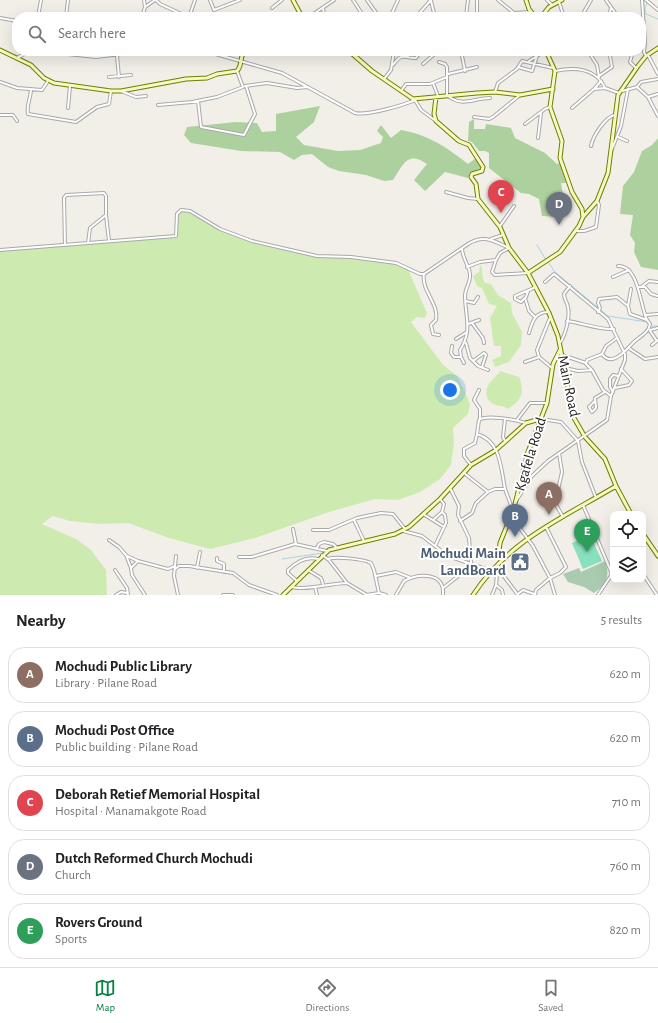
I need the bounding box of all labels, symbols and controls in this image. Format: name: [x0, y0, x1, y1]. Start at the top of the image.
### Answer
search box: [12, 12, 646, 56]
icon: search: [26, 23, 48, 45]
text: Search here: [58, 26, 126, 41]
pin: C: [488, 180, 514, 213]
pin: D: [546, 192, 572, 225]
street label: Main Road: [555, 354, 582, 418]
your location: [440, 380, 460, 400]
street label: Kgafela Road: [512, 415, 549, 493]
pin: A: [536, 482, 562, 515]
pin: B: [502, 504, 528, 537]
map controls: [610, 511, 646, 583]
button: locate: [610, 511, 646, 547]
pin: E: [574, 519, 600, 552]
place label: Mochudi Main LandBoard: [420, 546, 506, 578]
button: layers: [610, 547, 646, 583]
public building icon: Mochudi Main LandBoard: [509, 551, 531, 573]
text: Nearby: [16, 612, 66, 629]
text: 5 results: [601, 614, 642, 627]
text: Mochudi Public Library: [55, 659, 192, 674]
text: A: [26, 668, 34, 681]
text: 620 m: [610, 668, 641, 681]
text: Library · Pilane Road: [55, 677, 157, 690]
text: Mochudi Post Office: [55, 723, 174, 738]
text: B: [26, 732, 34, 745]
text: 620 m: [610, 732, 641, 745]
text: Public building · Pilane Road: [55, 741, 198, 754]
text: Deborah Retief Memorial Hospital: [55, 787, 260, 802]
text: C: [27, 796, 33, 809]
text: 710 m: [612, 796, 641, 809]
text: Hospital · Manamakgote Road: [55, 805, 207, 818]
text: Dutch Reformed Church Mochudi: [55, 851, 253, 866]
text: D: [26, 860, 34, 873]
text: 760 m: [610, 860, 641, 873]
text: Church: [55, 869, 91, 882]
text: Rovers Ground: [55, 915, 142, 930]
text: E: [27, 924, 33, 937]
text: 820 m: [610, 924, 641, 937]
text: Sports: [55, 933, 87, 946]
tab: Map: [94, 977, 116, 1014]
tab: Directions: [305, 977, 349, 1014]
tab: Saved: [538, 977, 563, 1014]

